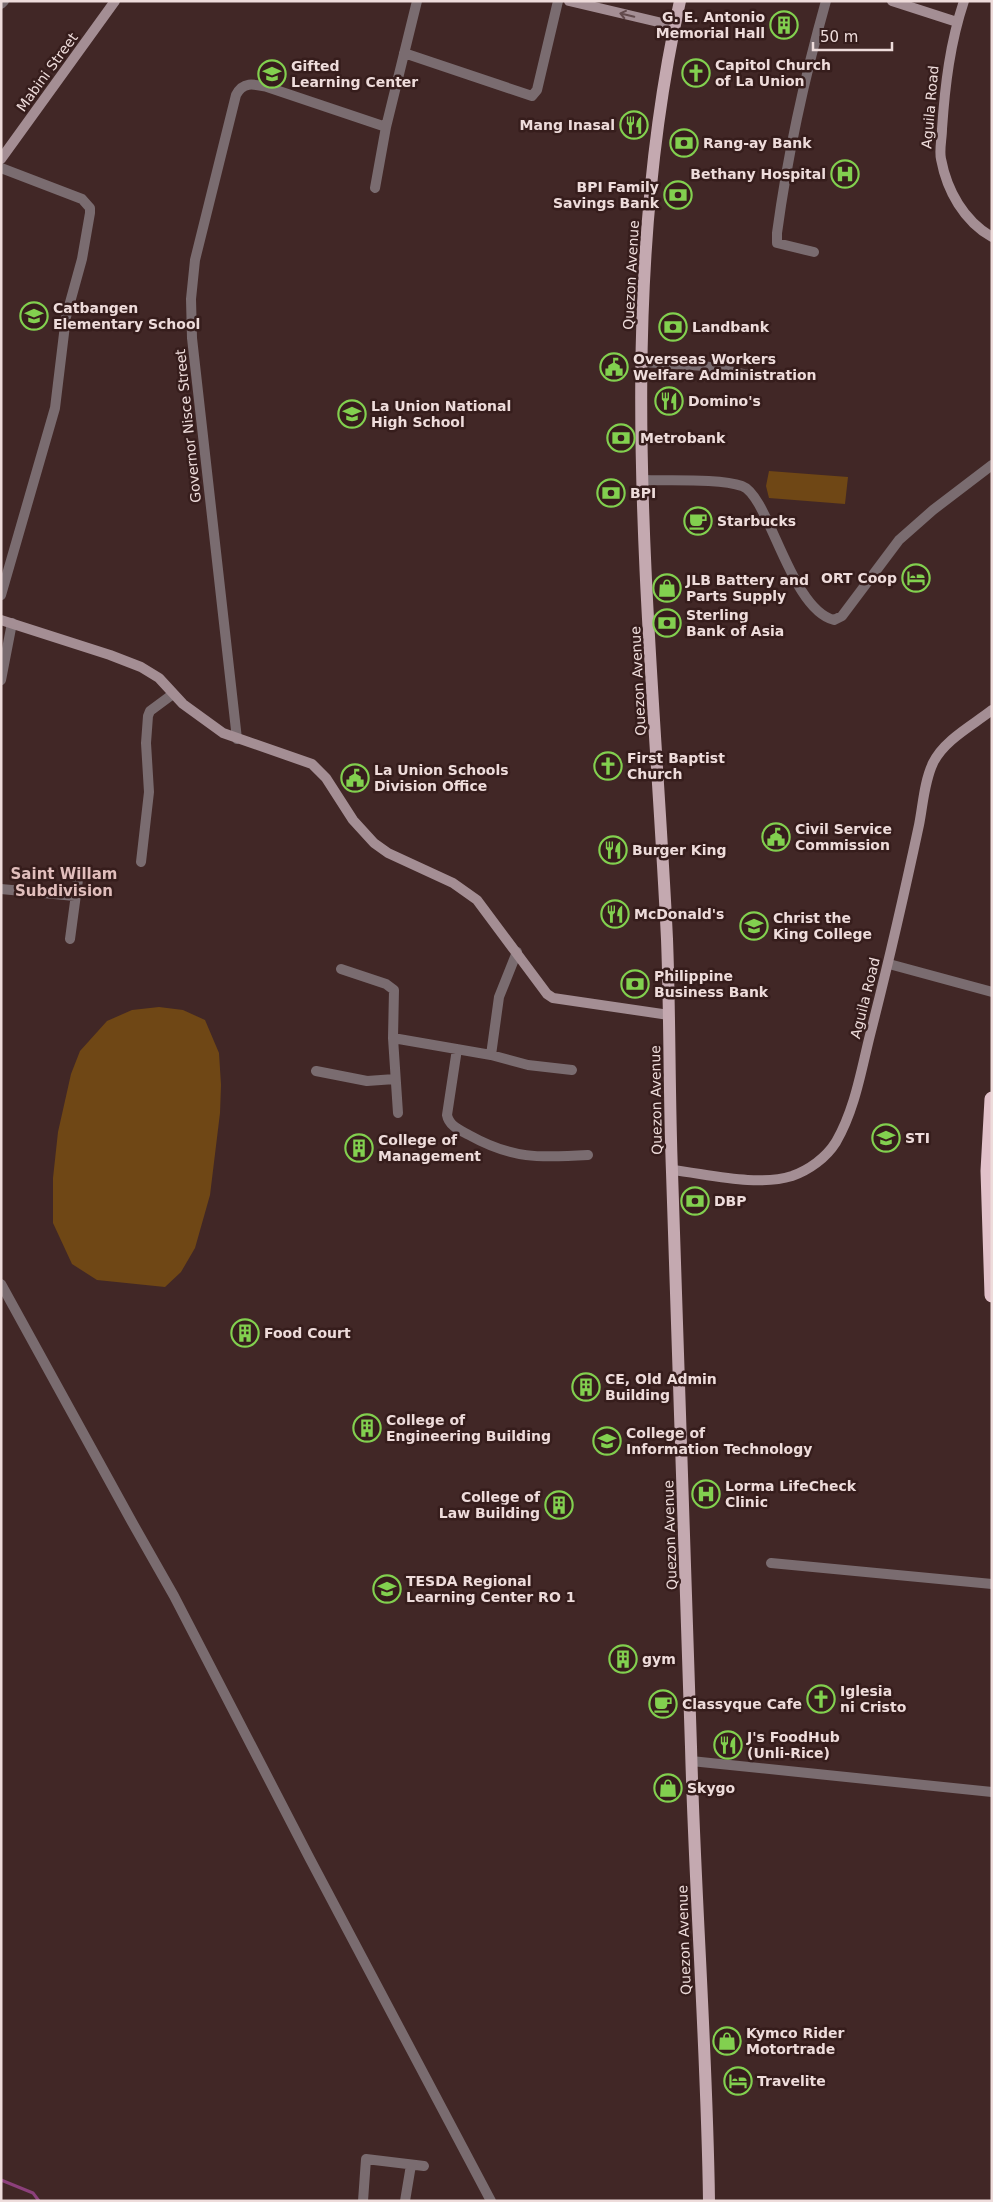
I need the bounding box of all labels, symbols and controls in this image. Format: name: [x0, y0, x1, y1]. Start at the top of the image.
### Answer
place label: G. E. Antonio Memorial Hall: [656, 9, 765, 41]
one-way arrow: [620, 10, 636, 19]
building icon: G. E. Antonio Memorial Hall: [769, 10, 799, 40]
scale bar: [813, 20, 892, 52]
text: 50 m: [820, 28, 858, 46]
street label: Mabini Street: [13, 29, 81, 114]
place label: Capitol Church of La Union: [715, 57, 831, 89]
place label: Gifted Learning Center: [291, 58, 418, 90]
church icon: Capitol Church of La Union: [681, 58, 711, 88]
school or university icon: Gifted Learning Center: [257, 59, 287, 89]
street label: Aguila Road: [918, 65, 942, 149]
restaurant icon: Mang Inasal: [619, 110, 649, 140]
place label: Mang Inasal: [520, 117, 615, 133]
bank icon: Rang-ay Bank: [669, 128, 699, 158]
place label: Rang-ay Bank: [703, 135, 812, 151]
hospital icon: Bethany Hospital: [830, 159, 860, 189]
place label: Bethany Hospital: [690, 166, 826, 182]
place label: BPI Family Savings Bank: [553, 179, 660, 211]
bank icon: BPI Family Savings Bank: [663, 180, 693, 210]
street label: Quezon Avenue: [620, 220, 642, 330]
place label: Catbangen Elementary School: [53, 300, 200, 332]
school or university icon: Catbangen Elementary School: [19, 301, 49, 331]
bank icon: Landbank: [658, 312, 688, 342]
place label: Landbank: [692, 319, 770, 335]
street label: Governor Nisce Street: [172, 348, 204, 504]
place label: Overseas Workers Welfare Administration: [633, 351, 817, 383]
public building icon: Overseas Workers Welfare Administration: [599, 352, 629, 382]
restaurant icon: Domino's: [654, 386, 684, 416]
place label: Domino's: [688, 393, 761, 409]
place label: La Union National High School: [371, 398, 511, 430]
school or university icon: La Union National High School: [337, 399, 367, 429]
bank icon: Metrobank: [606, 423, 636, 453]
place label: Metrobank: [640, 430, 726, 446]
bank icon: BPI: [596, 478, 626, 508]
place label: BPI: [630, 485, 656, 501]
cafe icon: Starbucks: [683, 506, 713, 536]
place label: Starbucks: [717, 513, 796, 529]
hotel icon: ORT Coop: [901, 563, 931, 593]
place label: ORT Coop: [821, 570, 897, 586]
place label: JLB Battery and Parts Supply: [685, 572, 809, 604]
shop icon: JLB Battery and Parts Supply: [652, 573, 682, 603]
place label: Sterling Bank of Asia: [686, 607, 784, 639]
bank icon: Sterling Bank of Asia: [652, 608, 682, 638]
street label: Quezon Avenue: [627, 626, 649, 736]
place label: First Baptist Church: [627, 750, 725, 782]
church icon: First Baptist Church: [593, 751, 623, 781]
place label: La Union Schools Division Office: [374, 762, 509, 794]
public building icon: La Union Schools Division Office: [340, 763, 370, 793]
place label: Civil Service Commission: [795, 821, 892, 853]
public building icon: Civil Service Commission: [761, 822, 791, 852]
restaurant icon: Burger King: [598, 835, 628, 865]
place label: Burger King: [632, 842, 726, 858]
district label: Saint Willam Subdivision: [11, 865, 117, 900]
restaurant icon: McDonald's: [600, 899, 630, 929]
place label: McDonald's: [634, 906, 724, 922]
place label: Christ the King College: [773, 910, 872, 942]
school or university icon: Christ the King College: [739, 911, 769, 941]
street label: Aguila Road: [847, 956, 883, 1040]
place label: Philippine Business Bank: [654, 968, 769, 1000]
bank icon: Philippine Business Bank: [620, 969, 650, 999]
street label: Quezon Avenue: [647, 1045, 665, 1155]
school or university icon: STI: [871, 1123, 901, 1153]
place label: STI: [905, 1130, 930, 1146]
place label: College of Management: [378, 1132, 481, 1164]
building icon: College of Management: [344, 1133, 374, 1163]
bank icon: DBP: [680, 1186, 710, 1216]
place label: DBP: [714, 1193, 747, 1209]
building icon: Food Court: [230, 1318, 260, 1348]
place label: Food Court: [264, 1325, 351, 1341]
place label: CE, Old Admin Building: [605, 1371, 717, 1403]
building icon: CE, Old Admin Building: [571, 1372, 601, 1402]
place label: College of Engineering Building: [386, 1412, 551, 1444]
building icon: College of Engineering Building: [352, 1413, 382, 1443]
place label: College of Information Technology: [626, 1425, 812, 1457]
school or university icon: College of Information Technology: [592, 1426, 622, 1456]
place label: Lorma LifeCheck Clinic: [725, 1478, 857, 1510]
hospital icon: Lorma LifeCheck Clinic: [691, 1479, 721, 1509]
street label: Quezon Avenue: [660, 1480, 680, 1590]
place label: College of Law Building: [439, 1489, 541, 1521]
building icon: College of Law Building: [544, 1490, 574, 1520]
place label: TESDA Regional Learning Center RO 1: [406, 1573, 575, 1605]
school or university icon: TESDA Regional Learning Center RO 1: [372, 1574, 402, 1604]
building icon: gym: [608, 1644, 638, 1674]
place label: gym: [642, 1651, 676, 1667]
place label: Iglesia ni Cristo: [840, 1683, 907, 1715]
church icon: Iglesia ni Cristo: [806, 1684, 836, 1714]
cafe icon: Classyque Cafe: [648, 1689, 678, 1719]
place label: Classyque Cafe: [682, 1696, 802, 1712]
place label: J's FoodHub (Unli-Rice): [746, 1729, 840, 1761]
restaurant icon: J's FoodHub (Unli-Rice): [713, 1730, 743, 1760]
shop icon: Skygo: [653, 1773, 683, 1803]
place label: Skygo: [687, 1780, 736, 1796]
street label: Quezon Avenue: [674, 1885, 694, 1995]
place label: Kymco Rider Motortrade: [746, 2025, 845, 2057]
shop icon: Kymco Rider Motortrade: [712, 2026, 742, 2056]
hotel icon: Travelite: [723, 2066, 753, 2096]
place label: Travelite: [757, 2073, 826, 2089]

